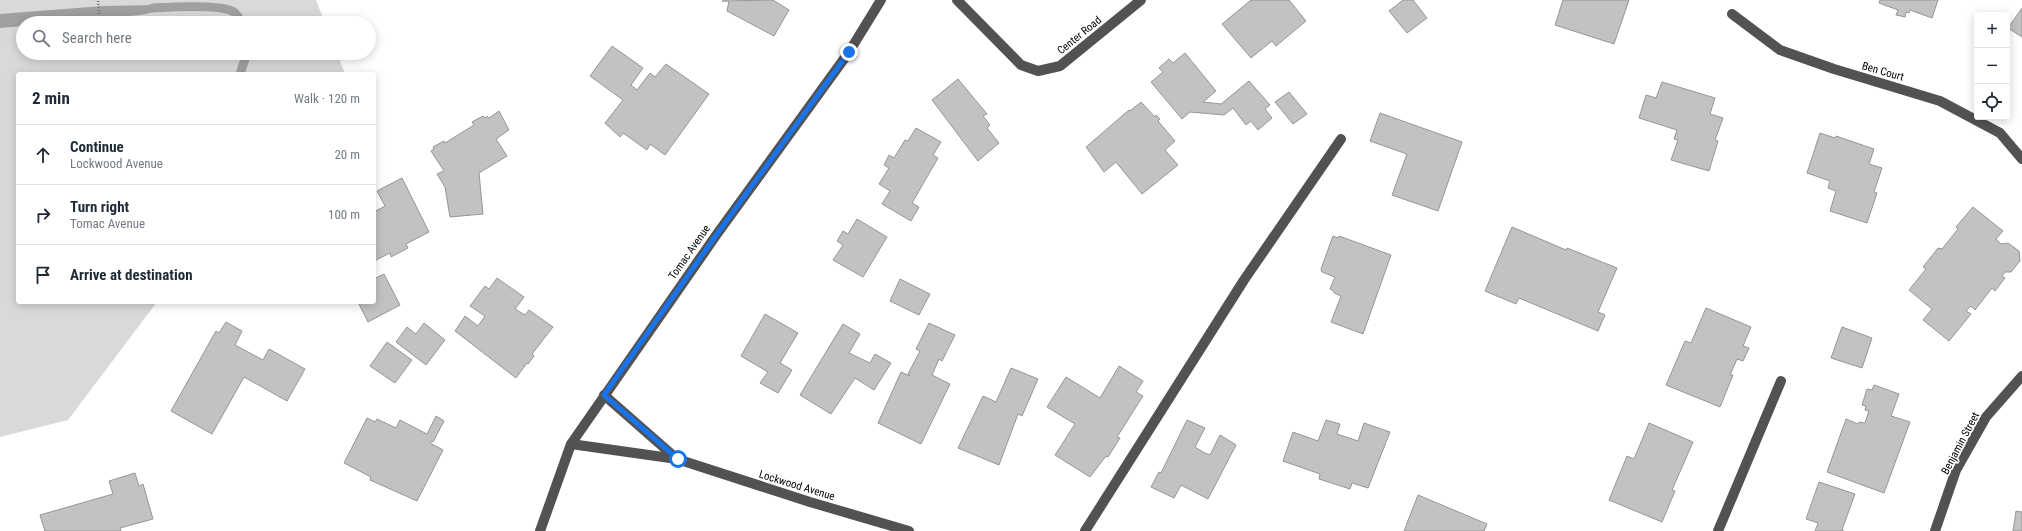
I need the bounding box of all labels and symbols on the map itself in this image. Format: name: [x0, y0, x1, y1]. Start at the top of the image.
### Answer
street label: Center Road: [1055, 14, 1104, 57]
route end: [840, 43, 858, 61]
street label: Ben Court: [1860, 59, 1905, 84]
street label: Tomac Avenue: [666, 223, 713, 282]
street label: Benjamin Street: [1939, 410, 1982, 477]
route start: [669, 450, 687, 468]
street label: Lockwood Avenue: [757, 468, 836, 503]

